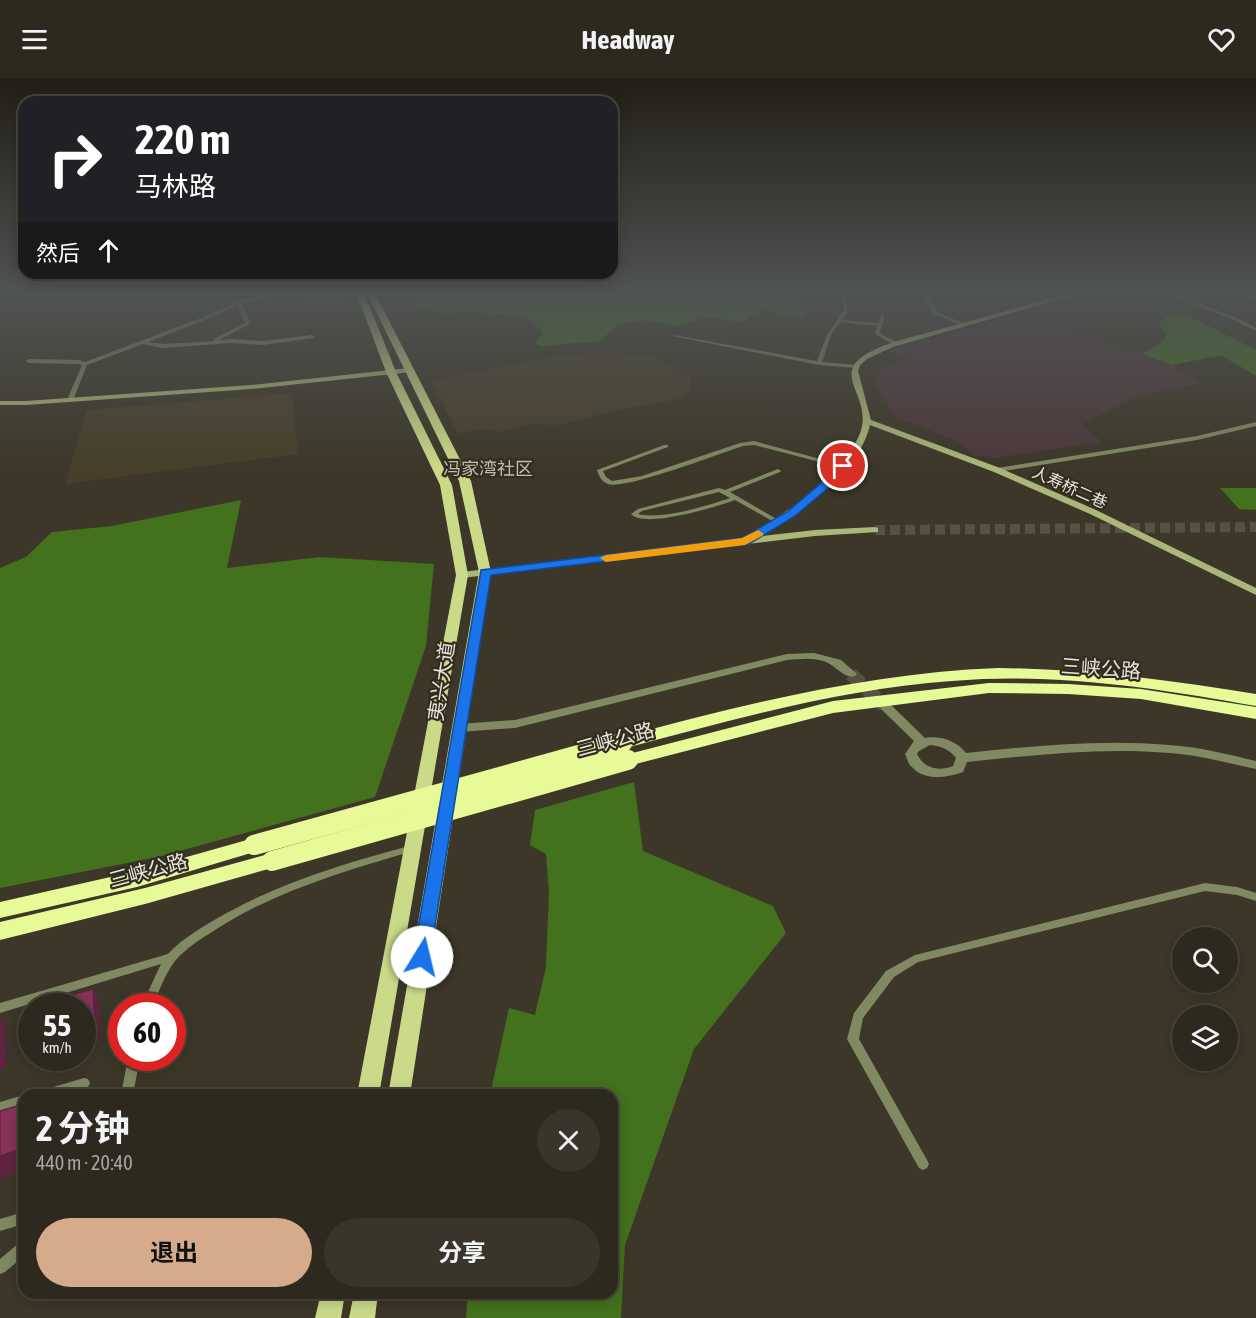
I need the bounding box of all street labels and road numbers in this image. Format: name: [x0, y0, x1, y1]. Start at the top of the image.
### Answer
street label: 人寿桥二巷: [1030, 463, 1110, 511]
street label: 夷兴大道: [423, 640, 459, 722]
street label: 三峡公路: [1060, 654, 1142, 682]
street label: 三峡公路: [573, 718, 657, 760]
street label: 三峡公路: [106, 849, 190, 891]

